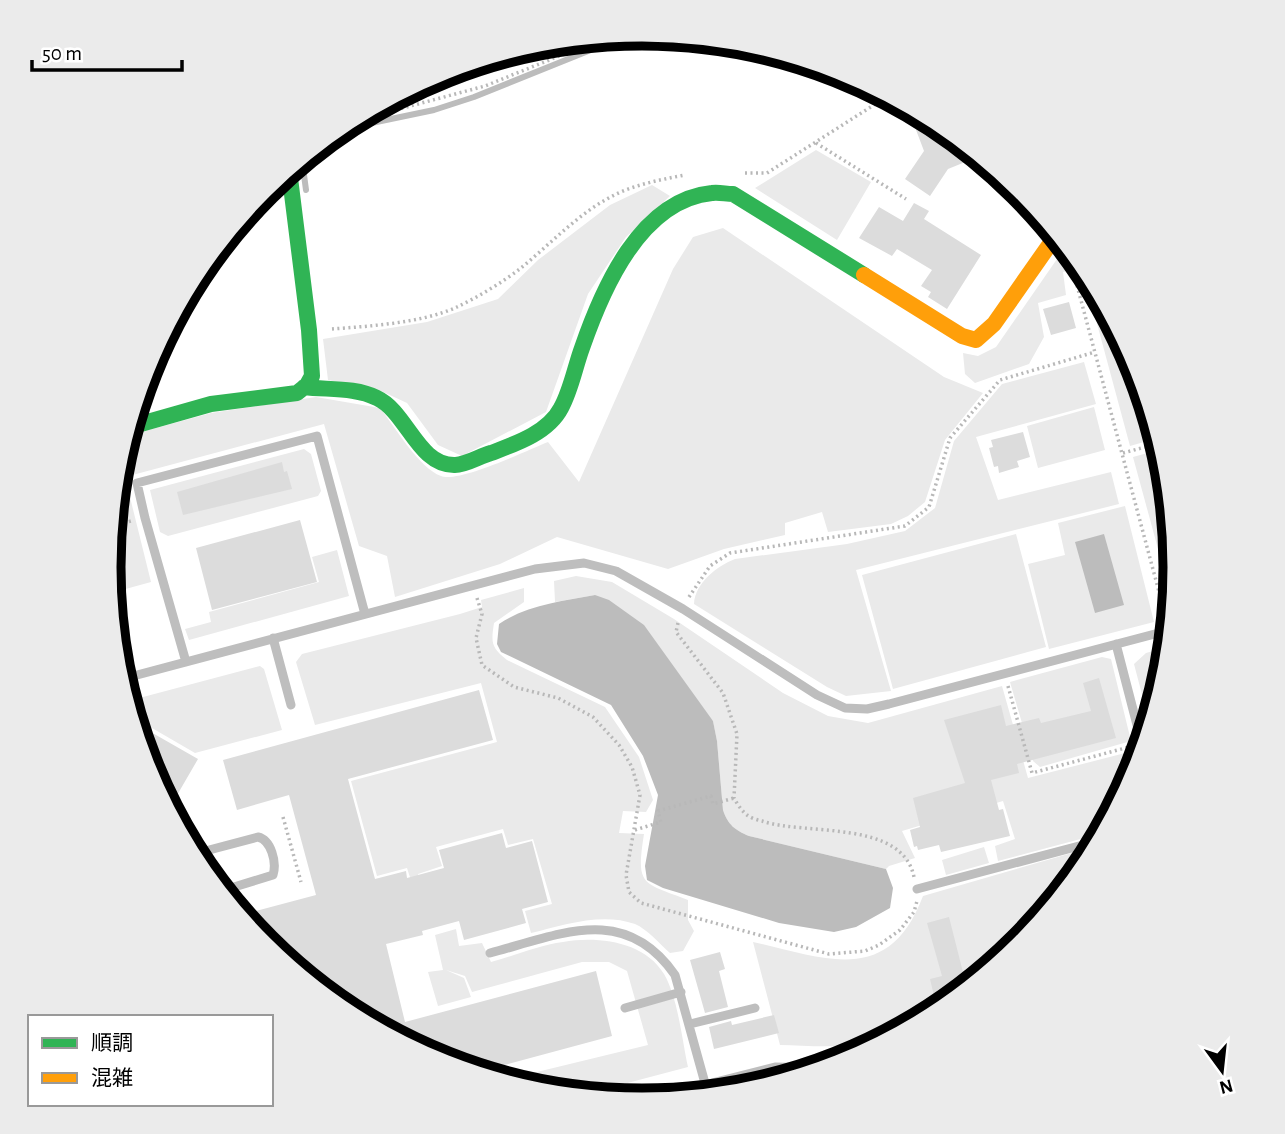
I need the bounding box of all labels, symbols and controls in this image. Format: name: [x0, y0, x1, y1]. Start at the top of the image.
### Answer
scale bar: [32, 28, 182, 72]
text: 50 m: [42, 43, 82, 64]
legend: [28, 1015, 273, 1106]
text: 順調: [91, 1032, 133, 1054]
north arrow: [1187, 1036, 1257, 1106]
text: 混雑: [91, 1067, 133, 1089]
text: N: [1217, 1075, 1235, 1097]

